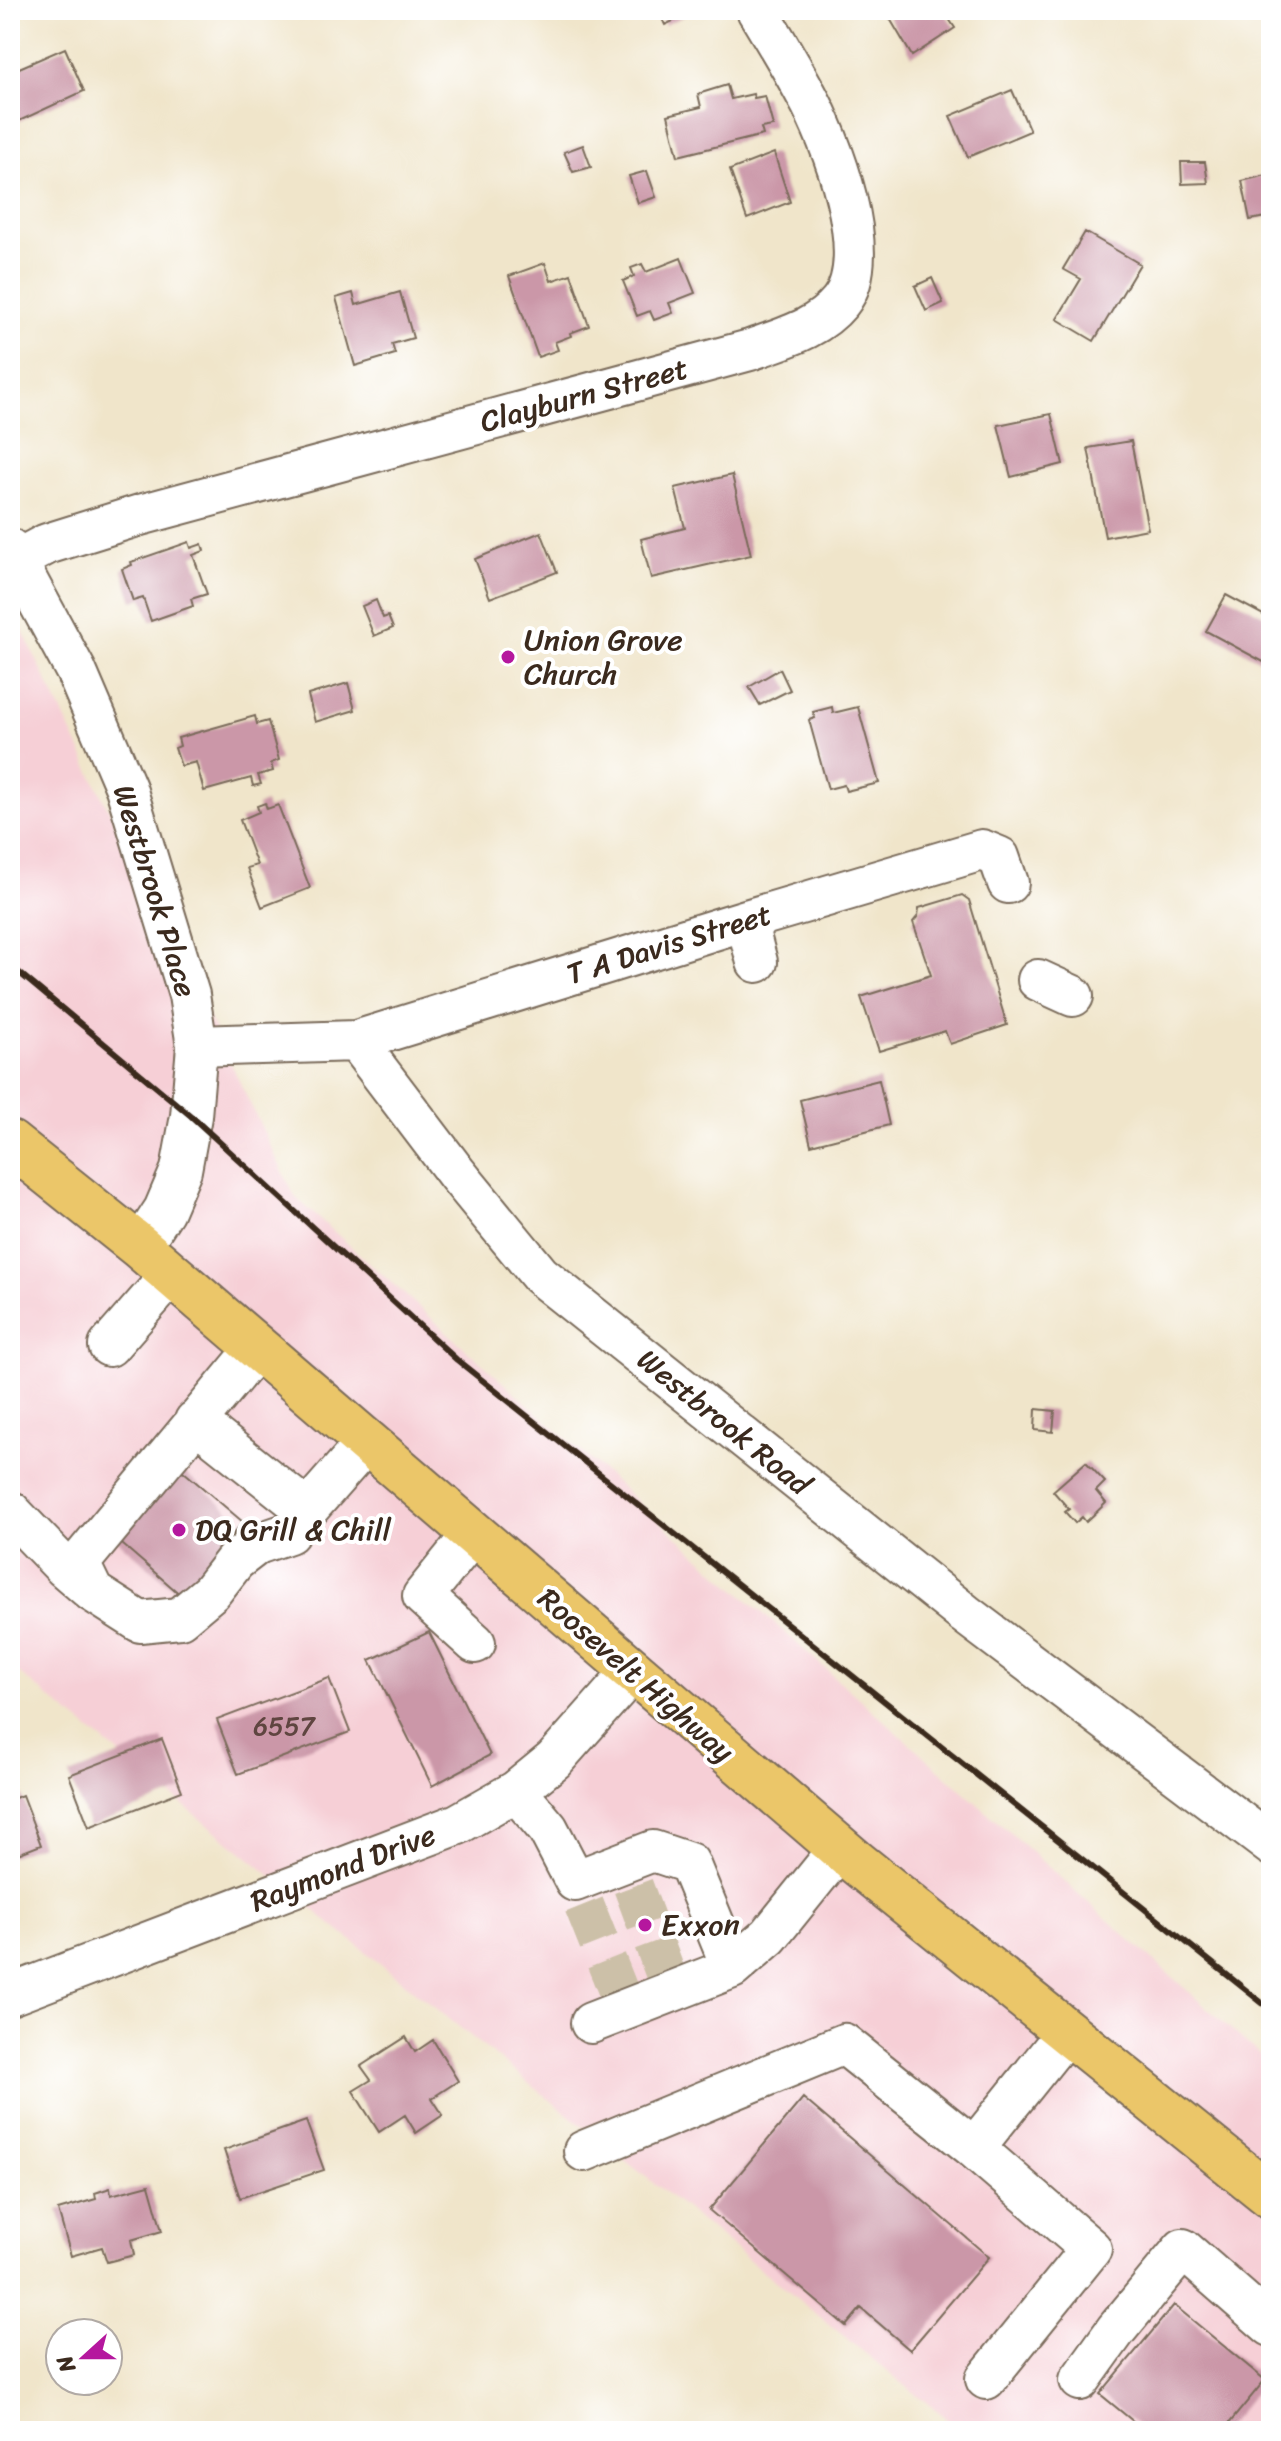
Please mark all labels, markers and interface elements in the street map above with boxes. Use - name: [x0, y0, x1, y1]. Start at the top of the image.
- street label: Clayburn Street: [474, 341, 694, 449]
- place label: Union Grove Church: [524, 613, 683, 701]
- marker: Union Grove Church: [499, 648, 517, 666]
- street label: Westbrook Place: [97, 778, 213, 1004]
- street label: T A Davis Street: [560, 887, 778, 1001]
- street label: Westbrook Road: [625, 1334, 825, 1511]
- place label: DQ Grill & Chill: [195, 1503, 391, 1557]
- marker: DQ Grill & Chill: [170, 1521, 188, 1539]
- street label: Roosevelt Highway: [525, 1573, 747, 1777]
- house number: 6557: [253, 1703, 317, 1749]
- street label: Raymond Drive: [242, 1808, 444, 1928]
- place label: Exxon: [661, 1898, 740, 1952]
- marker: Exxon: [636, 1916, 654, 1934]
- north arrow: [44, 2317, 124, 2397]
- text: N: [45, 2349, 87, 2379]

